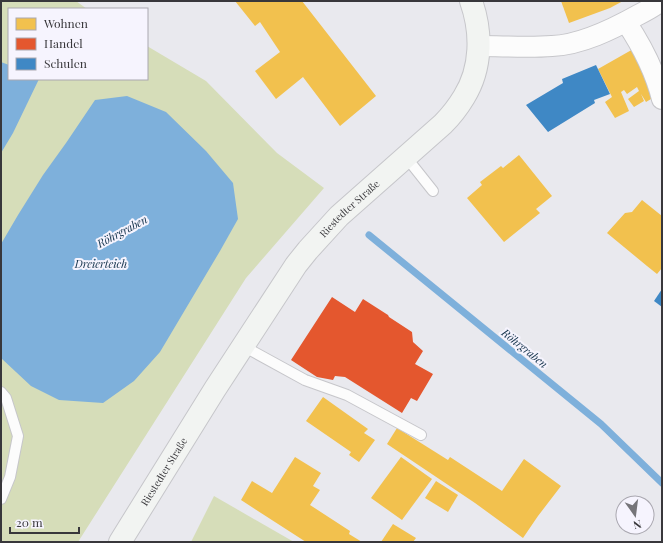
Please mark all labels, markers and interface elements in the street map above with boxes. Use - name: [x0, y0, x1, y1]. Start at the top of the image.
- legend: [8, 8, 148, 80]
- text: Wohnen: [43, 15, 88, 31]
- text: Handel: [44, 35, 83, 51]
- text: Schulen: [44, 55, 87, 71]
- street label: Riestedter Straße: [316, 177, 382, 240]
- water label: Röhrgraben: [93, 211, 150, 251]
- water label: Dreierteich: [74, 256, 127, 271]
- water label: Röhrgraben: [498, 324, 551, 371]
- street label: Riestedter Straße: [137, 435, 190, 508]
- north arrow: [615, 495, 655, 535]
- scale bar: [10, 509, 79, 535]
- text: 20 m: [16, 514, 43, 530]
- text: N: [632, 517, 643, 533]

